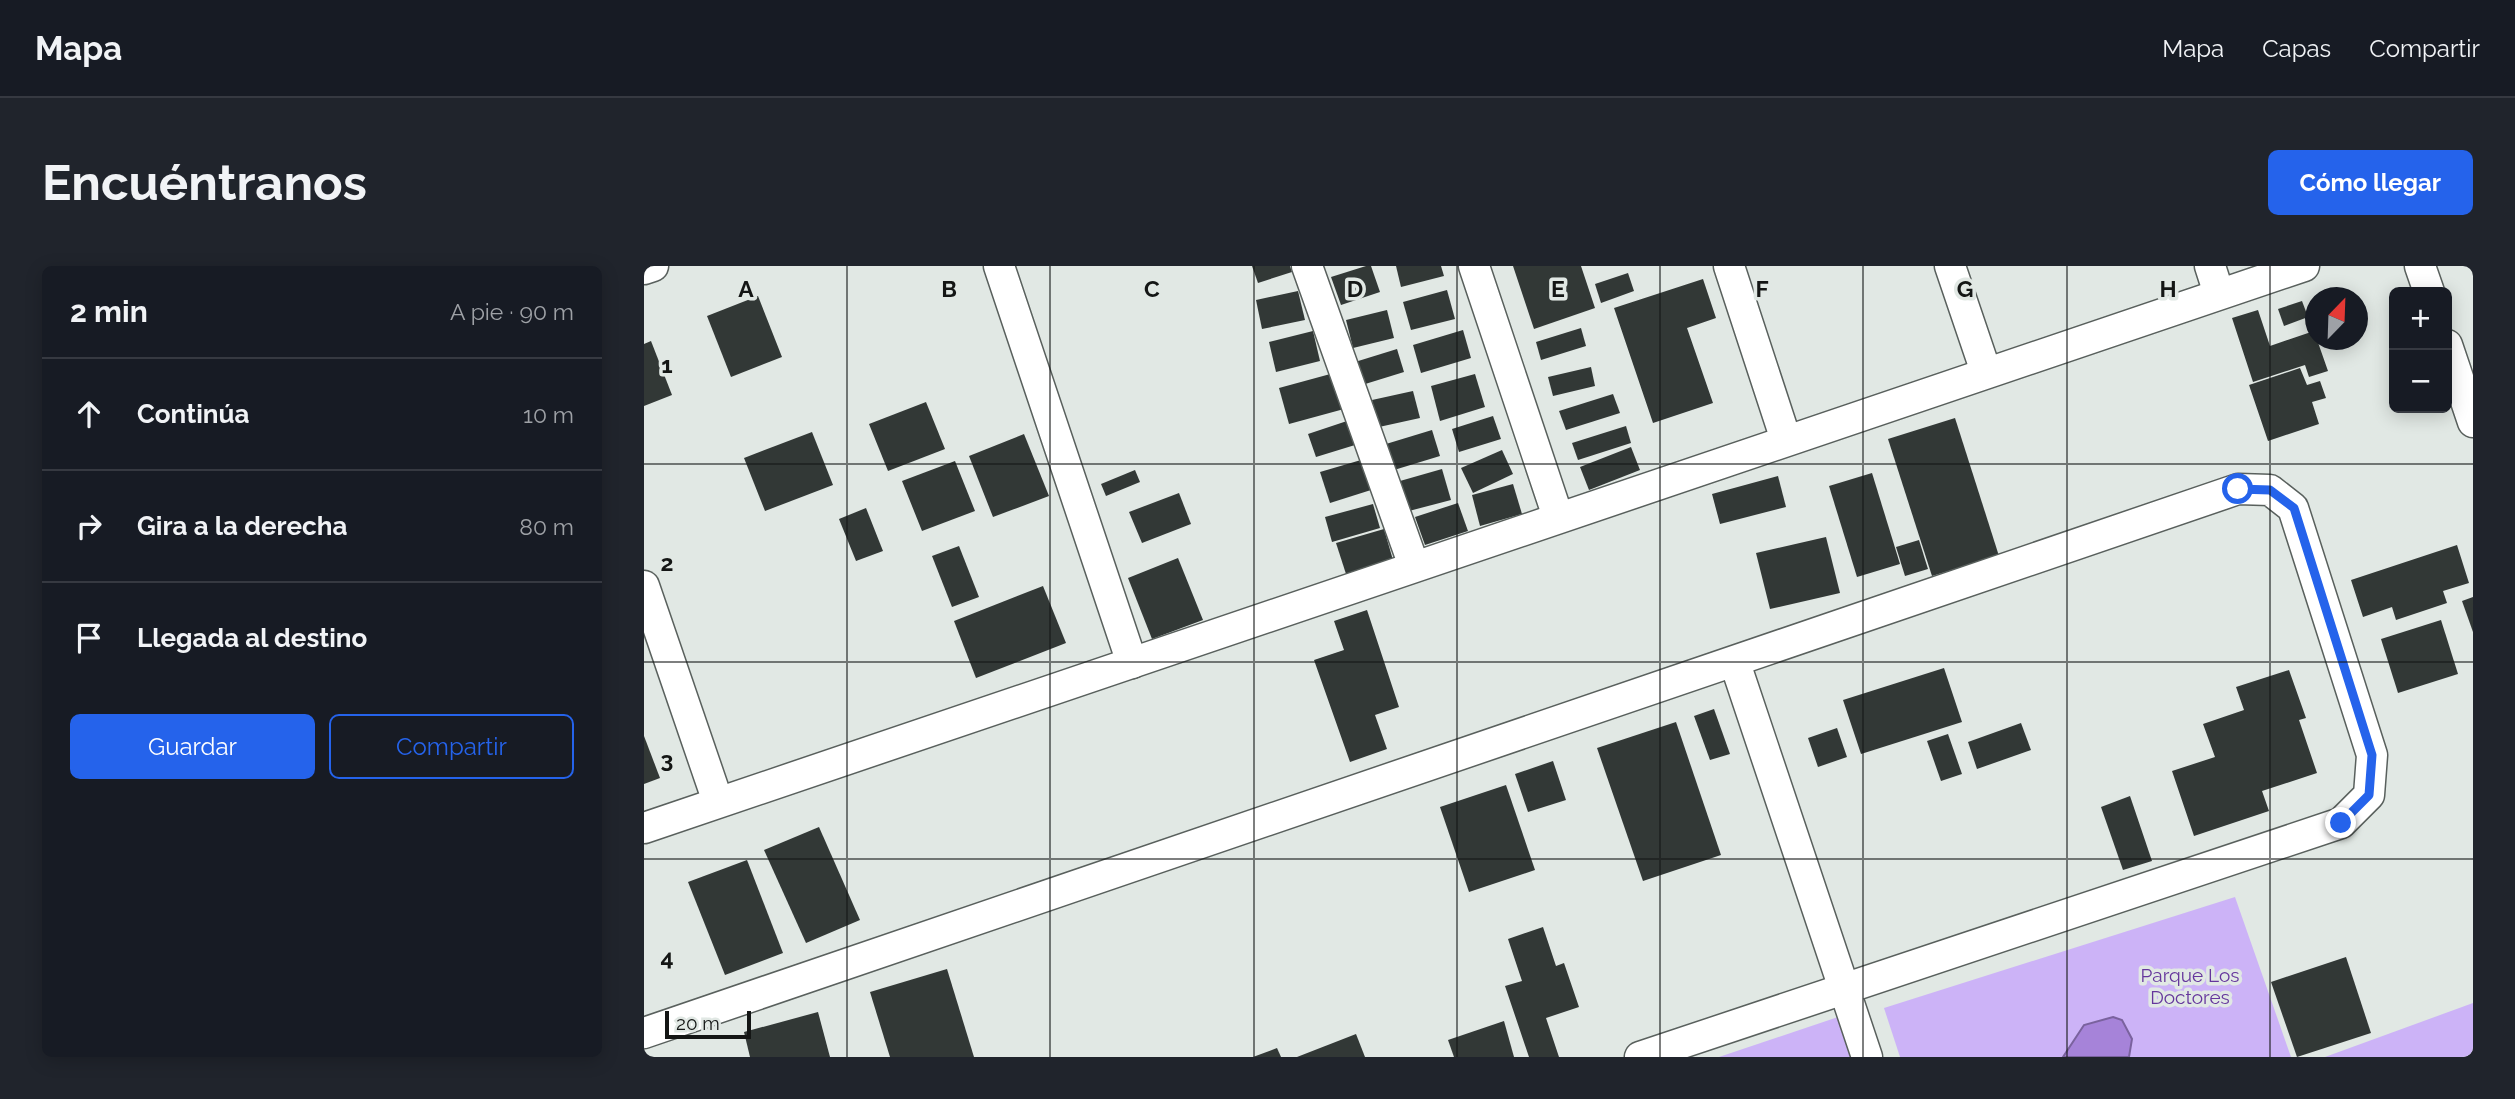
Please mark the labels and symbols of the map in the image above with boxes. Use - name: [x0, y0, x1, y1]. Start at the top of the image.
- text: A: [738, 275, 754, 302]
- text: B: [941, 275, 957, 302]
- text: C: [1144, 275, 1160, 302]
- text: D: [1347, 275, 1363, 302]
- text: E: [1551, 275, 1565, 302]
- text: F: [1755, 275, 1769, 302]
- text: G: [1957, 275, 1973, 302]
- text: H: [2159, 275, 2177, 302]
- north arrow: [2305, 287, 2368, 350]
- text: 1: [661, 351, 673, 378]
- route start: [2222, 473, 2253, 504]
- text: 2: [661, 549, 673, 576]
- text: 3: [661, 746, 673, 773]
- route end: [2325, 807, 2356, 838]
- text: 4: [660, 944, 674, 971]
- park label: Parque Los Doctores: [2141, 964, 2239, 1008]
- scale bar: [665, 1008, 751, 1040]

